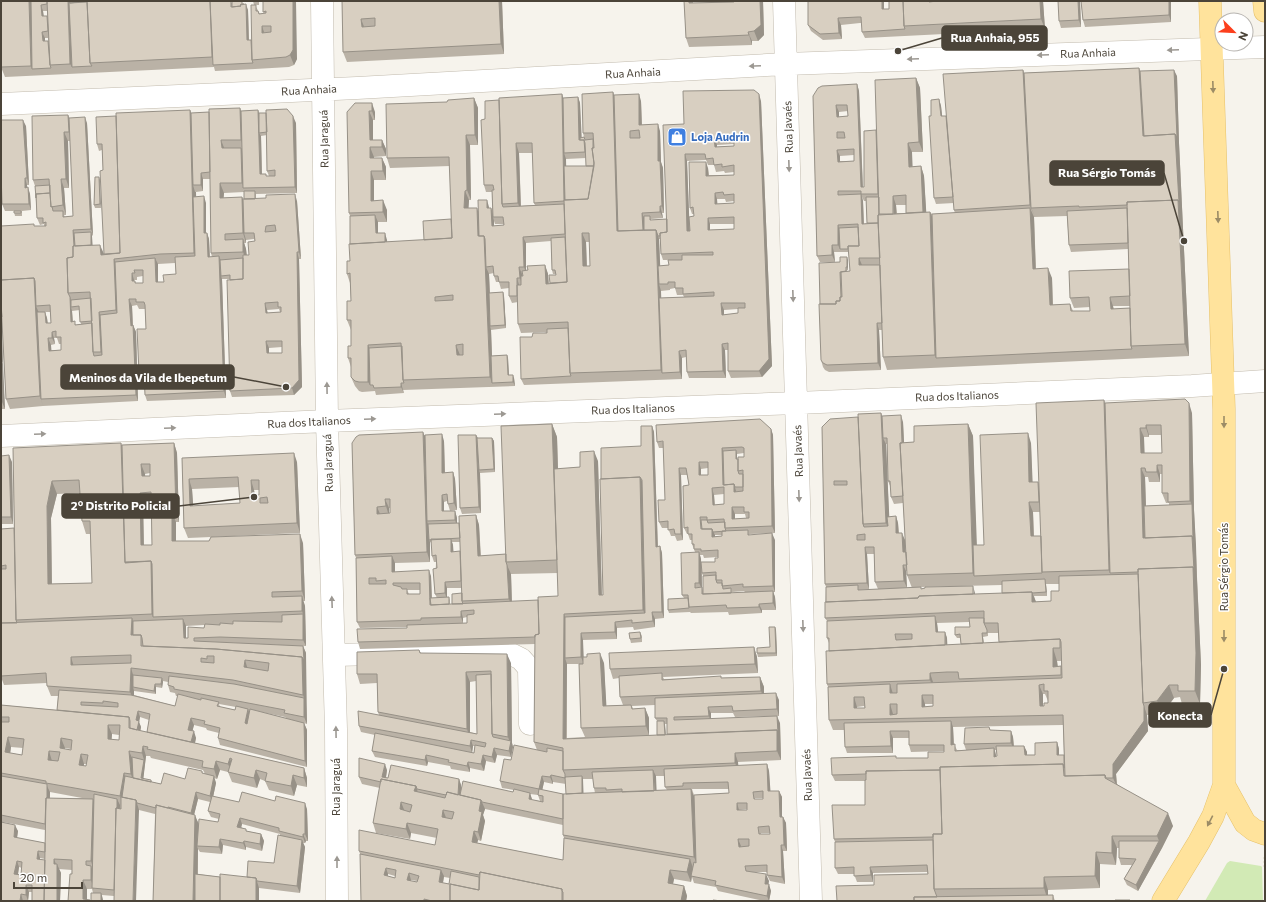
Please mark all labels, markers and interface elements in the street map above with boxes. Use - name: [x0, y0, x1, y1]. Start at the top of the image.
- north arrow: [1214, 12, 1254, 52]
- callout: Rua Anhaia, 955: [942, 26, 1047, 50]
- text: Rua Anhaia, 955: [951, 30, 1039, 44]
- text: N: [1236, 30, 1251, 43]
- street label: Rua Anhaia: [1060, 45, 1116, 60]
- one-way arrow: [1167, 46, 1179, 53]
- one-way arrow: [1037, 51, 1049, 58]
- one-way arrow: [907, 56, 919, 63]
- one-way arrow: [748, 63, 761, 69]
- street label: Rua Anhaia: [605, 65, 661, 80]
- one-way arrow: [1210, 81, 1216, 94]
- street label: Rua Anhaia: [281, 82, 337, 97]
- street label: Rua Javaés: [780, 101, 796, 153]
- street label: Rua Jaraguá: [316, 110, 332, 168]
- shop icon: Loja Audrin: [666, 126, 688, 148]
- place label: Loja Audrin: [691, 130, 749, 143]
- one-way arrow: [786, 160, 792, 173]
- callout: Rua Sérgio Tomás: [1050, 161, 1164, 185]
- text: Rua Sérgio Tomás: [1058, 165, 1156, 179]
- one-way arrow: [1214, 211, 1221, 223]
- one-way arrow: [790, 290, 796, 303]
- callout: Meninos da Vila de Ibepetum: [61, 365, 234, 389]
- text: Meninos da Vila de Ibepetum: [69, 370, 227, 384]
- one-way arrow: [324, 381, 330, 394]
- street label: Rua dos Italianos: [915, 388, 999, 403]
- street label: Rua dos Italianos: [591, 401, 675, 416]
- one-way arrow: [494, 411, 507, 417]
- street label: Rua dos Italianos: [267, 413, 351, 430]
- one-way arrow: [364, 416, 377, 422]
- one-way arrow: [1221, 416, 1227, 429]
- one-way arrow: [164, 425, 177, 431]
- street label: Rua Javaés: [790, 425, 806, 477]
- one-way arrow: [34, 431, 46, 438]
- street label: Rua Jaraguá: [320, 434, 336, 492]
- one-way arrow: [796, 490, 802, 503]
- callout: 2º Distrito Policial: [62, 494, 179, 518]
- text: 2º Distrito Policial: [71, 498, 171, 512]
- street label: Rua Sérgio Tomás: [1217, 523, 1230, 611]
- one-way arrow: [329, 595, 335, 608]
- one-way arrow: [800, 620, 806, 633]
- one-way arrow: [1221, 630, 1227, 643]
- callout: Konecta: [1149, 703, 1211, 727]
- text: Konecta: [1157, 708, 1203, 722]
- one-way arrow: [332, 726, 339, 738]
- street label: Rua Javaés: [799, 749, 815, 801]
- street label: Rua Jaraguá: [329, 758, 343, 816]
- one-way arrow: [1207, 815, 1214, 827]
- one-way arrow: [334, 855, 340, 868]
- scale bar: [14, 864, 82, 890]
- text: 20 m: [20, 870, 47, 884]

